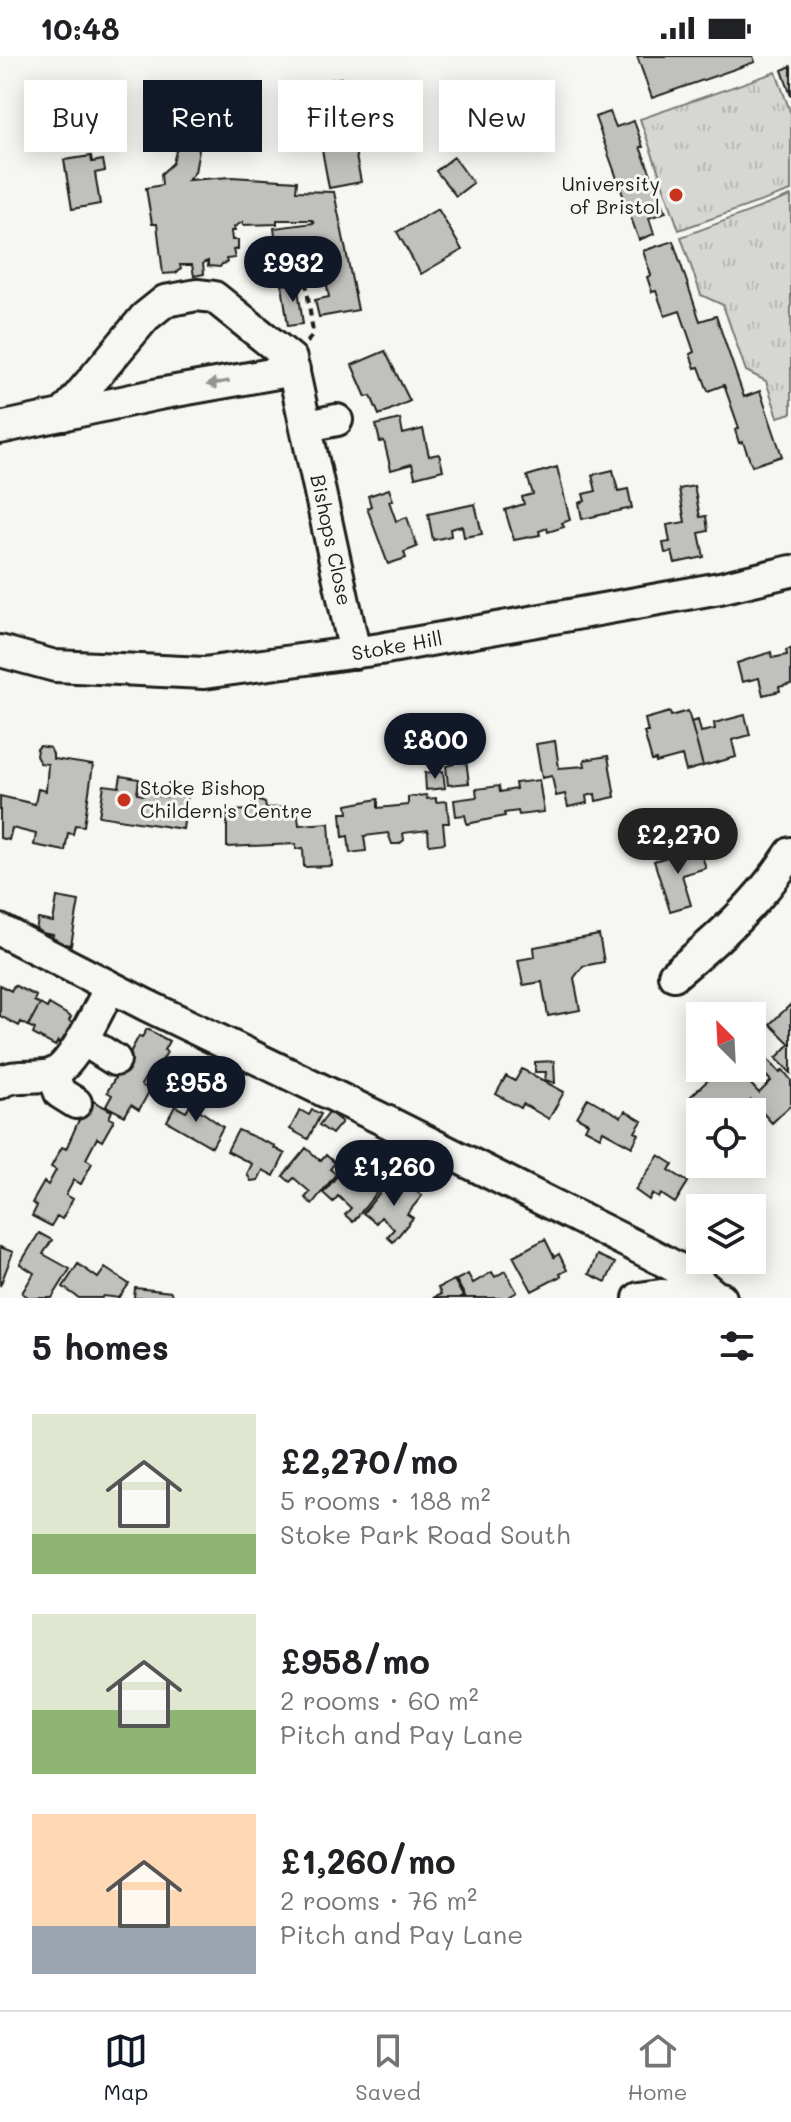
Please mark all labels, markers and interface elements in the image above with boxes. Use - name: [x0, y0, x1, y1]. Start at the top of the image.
- text: 10:48: [40, 8, 120, 48]
- chip: Buy: [24, 80, 127, 152]
- chip: Rent: [143, 80, 262, 152]
- chip: Filters: [278, 80, 423, 152]
- chip: New: [439, 80, 555, 152]
- place label: University of Bristol: [561, 170, 660, 219]
- marker: University of Bristol: [667, 186, 685, 204]
- pin: £932: [246, 236, 340, 304]
- text: £932: [262, 245, 324, 279]
- one-way arrow: [205, 378, 230, 390]
- street label: Bishops Close: [305, 472, 359, 608]
- street label: Stoke Hill: [349, 624, 444, 666]
- pin: £800: [388, 713, 482, 781]
- text: £800: [402, 722, 468, 756]
- place label: Stoke Bishop Childern's Centre: [140, 774, 312, 823]
- marker: Stoke Bishop Childern's Centre: [115, 791, 133, 809]
- pin: £2,270: [613, 808, 743, 876]
- text: £2,270: [636, 817, 720, 851]
- north arrow: [686, 1002, 766, 1082]
- map controls: [686, 1002, 766, 1274]
- pin: £958: [149, 1056, 243, 1124]
- text: £958: [164, 1065, 228, 1099]
- button: locate: [686, 1098, 766, 1178]
- pin: £1,260: [329, 1140, 459, 1208]
- text: £1,260: [353, 1149, 435, 1183]
- button: layers: [686, 1194, 766, 1274]
- text: 5 homes: [32, 1324, 169, 1369]
- icon: filters: [715, 1324, 759, 1368]
- text: £2,270/mo: [280, 1438, 458, 1483]
- icon: home: [96, 1446, 192, 1542]
- text: 5 rooms · 188 m²: [280, 1483, 491, 1517]
- text: Stoke Park Road South: [280, 1517, 570, 1551]
- text: £958/mo: [280, 1638, 430, 1683]
- icon: home: [96, 1646, 192, 1742]
- text: 2 rooms · 60 m²: [280, 1683, 479, 1717]
- text: Pitch and Pay Lane: [280, 1717, 523, 1751]
- text: £1,260/mo: [280, 1838, 456, 1883]
- icon: home: [96, 1846, 192, 1942]
- text: 2 rooms · 76 m²: [280, 1883, 477, 1917]
- text: Pitch and Pay Lane: [280, 1917, 523, 1951]
- tab: Map: [103, 2029, 148, 2106]
- tab: Saved: [355, 2029, 421, 2106]
- tab: Home: [628, 2029, 687, 2106]

